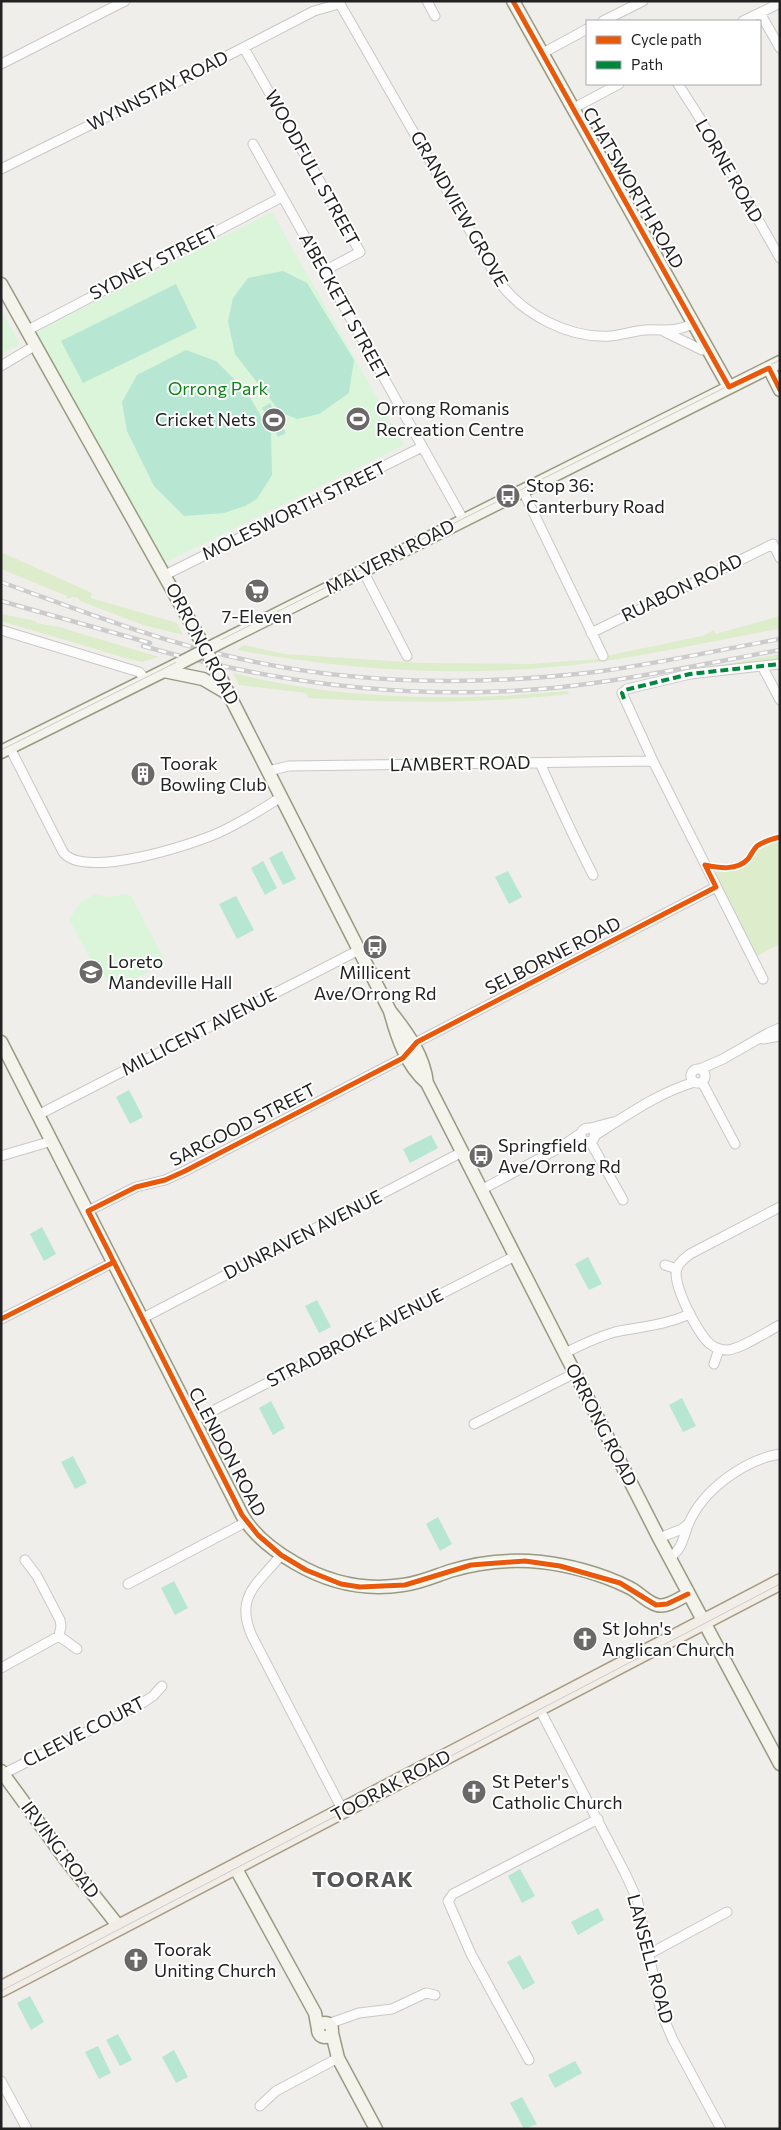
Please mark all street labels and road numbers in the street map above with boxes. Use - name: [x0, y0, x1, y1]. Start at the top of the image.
- street label: WYNNSTAY ROAD: [83, 45, 232, 135]
- street label: WOODFULL STREET: [261, 86, 365, 249]
- street label: CHATSWORTH ROAD: [579, 103, 689, 272]
- street label: LORNE ROAD: [691, 115, 768, 226]
- street label: GRANDVIEW GROVE: [406, 127, 513, 290]
- street label: SYDNEY STREET: [86, 220, 222, 304]
- street label: A'BECKETT STREET: [295, 229, 395, 384]
- street label: MOLESWORTH STREET: [198, 456, 389, 564]
- street label: MALVERN ROAD: [321, 514, 458, 598]
- street label: RUABON ROAD: [618, 548, 746, 626]
- street label: ORRONG ROAD: [161, 579, 244, 708]
- street label: LAMBERT ROAD: [390, 751, 530, 775]
- street label: SELBORNE ROAD: [481, 911, 624, 999]
- street label: MILLICENT AVENUE: [117, 982, 280, 1080]
- street label: SARGOOD STREET: [166, 1078, 319, 1170]
- street label: DUNRAVEN AVENUE: [220, 1185, 385, 1284]
- street label: STRADBROKE AVENUE: [262, 1283, 447, 1391]
- street label: ORRONG ROAD: [561, 1359, 642, 1490]
- street label: CLENDON ROAD: [184, 1383, 271, 1520]
- street label: CLEEVE COURT: [19, 1691, 148, 1771]
- street label: TOORAK ROAD: [327, 1744, 454, 1826]
- street label: IRVING ROAD: [17, 1796, 104, 1902]
- street label: LANSELL ROAD: [623, 1892, 679, 2026]

